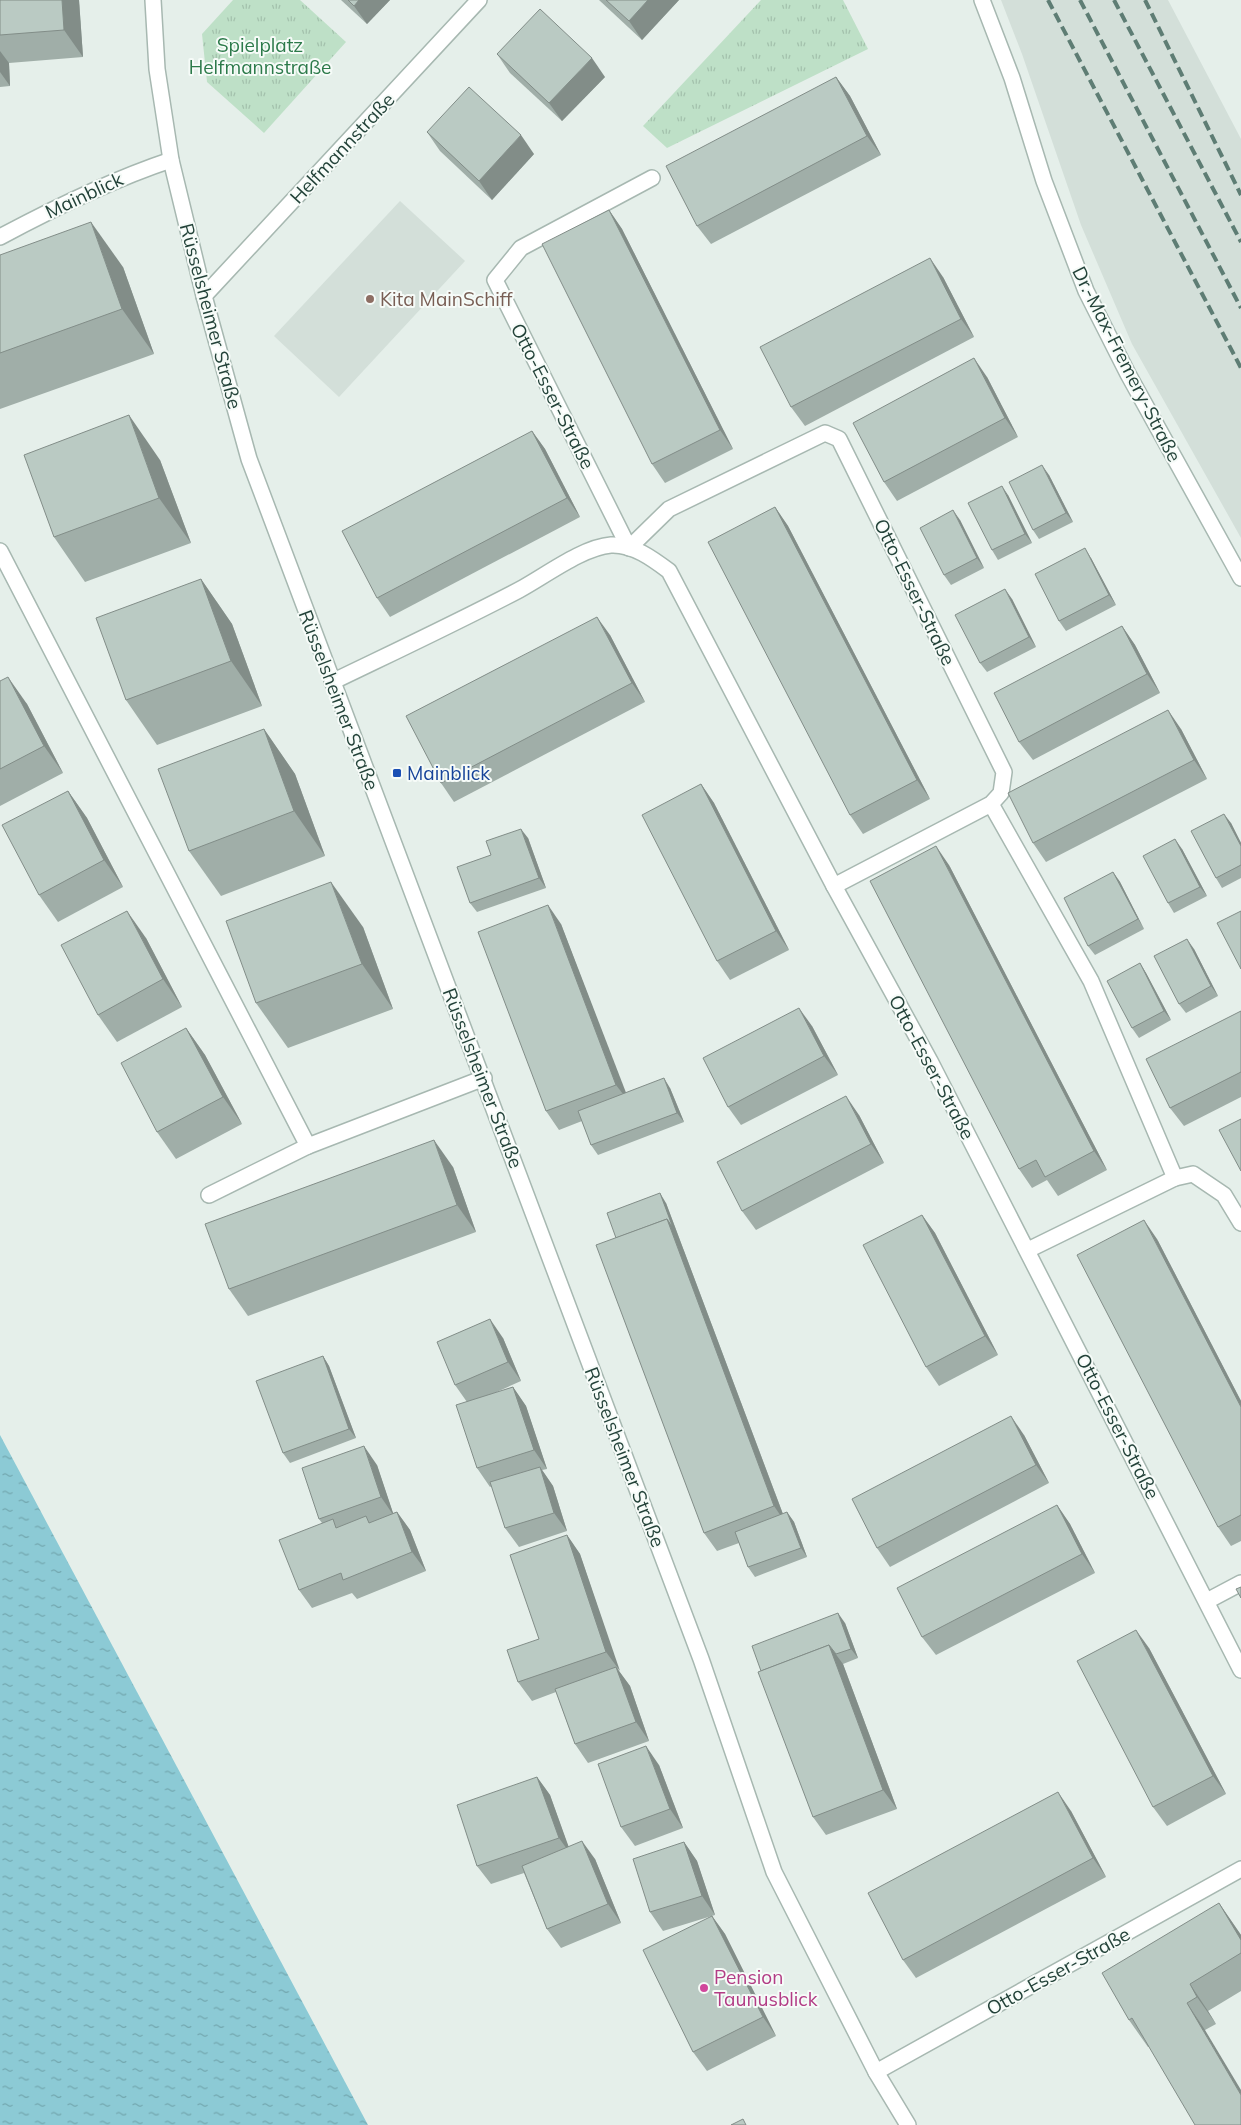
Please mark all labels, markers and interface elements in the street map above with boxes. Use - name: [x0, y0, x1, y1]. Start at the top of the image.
- park label: Spielplatz Helfmannstraße: [189, 33, 331, 79]
- street label: Helfmannstraße: [285, 88, 399, 208]
- street label: Mainblick: [41, 166, 127, 223]
- street label: Rüsselsheimer Straße: [175, 221, 247, 411]
- street label: Dr.-Max-Fremery-Straße: [1067, 262, 1187, 466]
- place label: Kita MainSchiff: [380, 287, 513, 311]
- marker: Kita MainSchiff: [364, 293, 376, 305]
- street label: Otto-Esser-Straße: [506, 319, 600, 473]
- street label: Otto-Esser-Straße: [869, 515, 961, 669]
- street label: Rüsselsheimer Straße: [294, 606, 384, 794]
- place label: Mainblick: [407, 761, 490, 785]
- marker: Mainblick: [391, 767, 403, 779]
- street label: Rüsselsheimer Straße: [438, 984, 528, 1172]
- street label: Otto-Esser-Straße: [884, 991, 980, 1143]
- street label: Otto-Esser-Straße: [1071, 1349, 1165, 1503]
- street label: Rüsselsheimer Straße: [580, 1363, 670, 1551]
- street label: Otto-Esser-Straße: [982, 1922, 1134, 2020]
- place label: Pension Taunusblick: [714, 1965, 818, 2011]
- marker: Pension Taunusblick: [698, 1982, 710, 1994]

